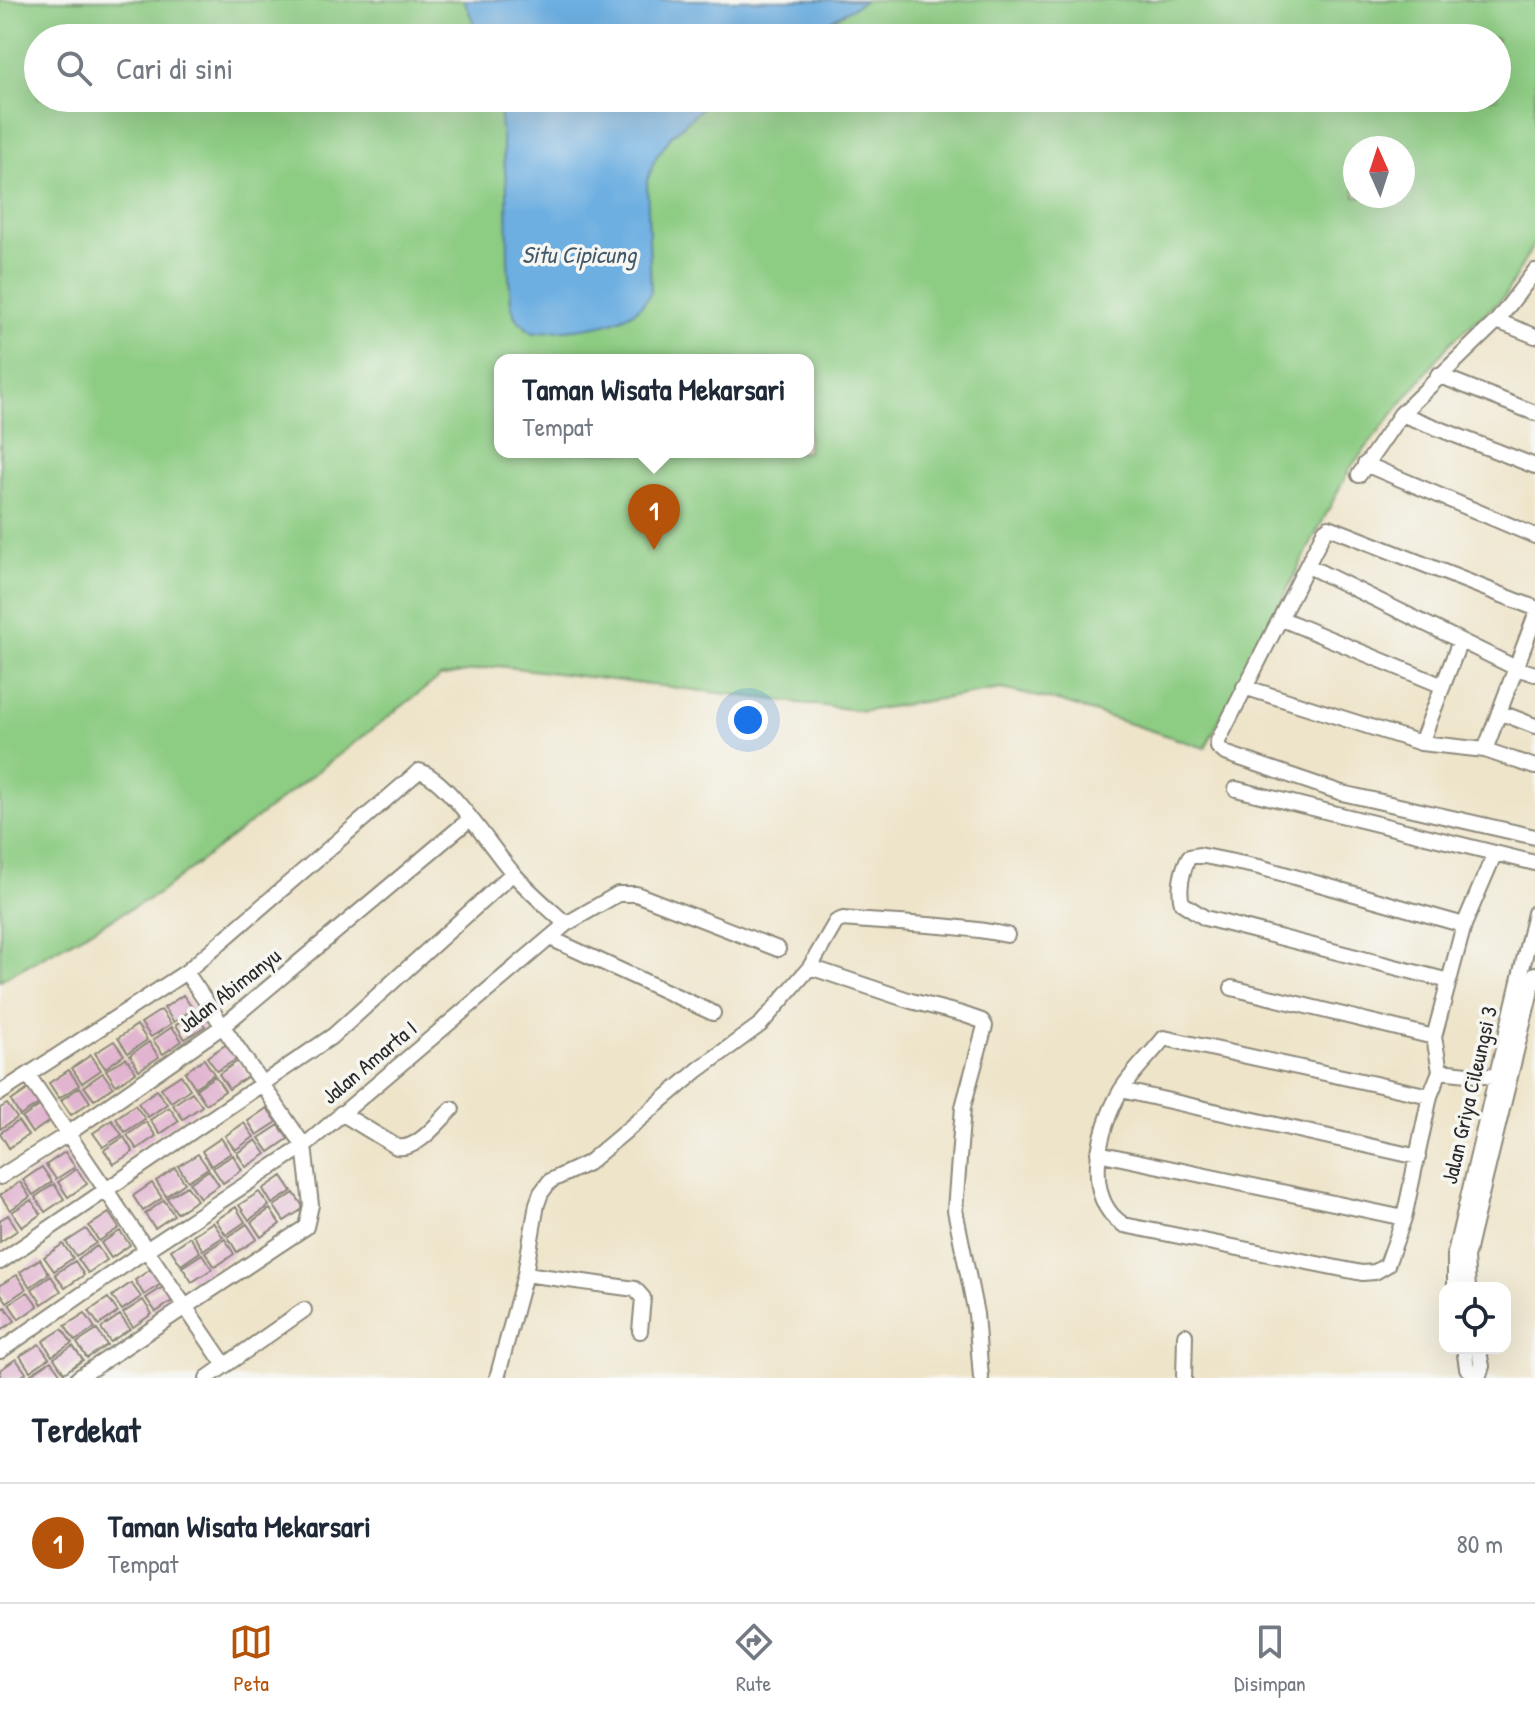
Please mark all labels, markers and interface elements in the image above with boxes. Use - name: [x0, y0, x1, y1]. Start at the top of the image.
- search box: [24, 24, 1511, 112]
- icon: search: [52, 46, 96, 90]
- text: Cari di sini: [116, 48, 233, 88]
- north arrow: [1343, 136, 1415, 208]
- water label: Situ Cipicung: [522, 238, 638, 271]
- popup: [494, 354, 814, 458]
- text: Taman Wisata Mekarsari: [522, 369, 786, 409]
- text: Tempat: [522, 409, 593, 444]
- pin: 1: [628, 484, 680, 550]
- your location: [728, 700, 768, 740]
- street label: Jalan Abimanyu: [171, 940, 287, 1040]
- street label: Jalan Griya Cileungsi 3: [1434, 1003, 1504, 1187]
- street label: Jalan Amarta I: [315, 1013, 423, 1111]
- map controls: [1439, 1282, 1511, 1354]
- button: locate: [1439, 1282, 1511, 1354]
- text: Terdekat: [32, 1407, 140, 1453]
- text: Taman Wisata Mekarsari: [108, 1506, 371, 1546]
- text: 1: [53, 1526, 63, 1561]
- text: 80 m: [1456, 1526, 1503, 1561]
- text: Tempat: [108, 1546, 178, 1581]
- tab: Peta: [229, 1620, 273, 1698]
- tab: Rute: [732, 1620, 776, 1698]
- tab: Disimpan: [1234, 1620, 1306, 1698]

